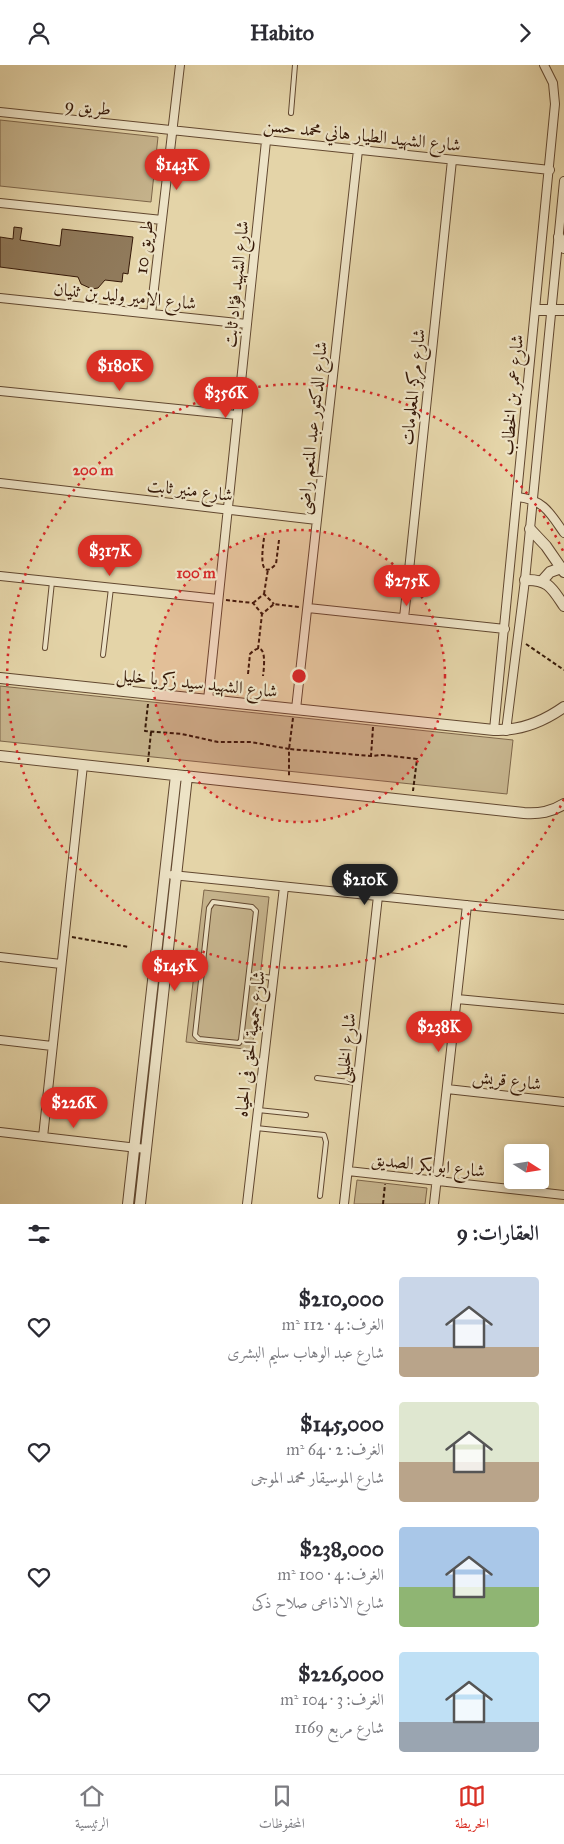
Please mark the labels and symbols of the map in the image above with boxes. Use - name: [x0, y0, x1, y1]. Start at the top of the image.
- street label: طريق 9: [64, 94, 112, 121]
- street label: شارع الشهيد الطيار هاني محمد حسن: [262, 114, 462, 160]
- pin: $143K: [142, 149, 212, 191]
- street label: طريق 10: [130, 219, 159, 275]
- street label: شارع الشهيد فؤاد ثابت: [218, 220, 258, 349]
- street label: شارع الامير وليد بن ثنيان: [52, 278, 197, 318]
- street label: شارع مركز المعلومات: [396, 328, 434, 447]
- street label: شارع عمر بن الخطاب: [496, 334, 532, 457]
- street label: شارع الدكتور عبد المنعم راضى: [292, 340, 338, 516]
- pin: $180K: [85, 349, 155, 392]
- pin: $356K: [191, 377, 261, 419]
- text: 200 m: [73, 461, 114, 479]
- street label: شارع منير ثابت: [145, 474, 234, 510]
- pin: $317K: [75, 535, 145, 577]
- text: 100 m: [176, 564, 216, 582]
- pin: $275K: [372, 565, 442, 607]
- street label: شارع الشهيد سيد زكريا خليل: [115, 664, 279, 706]
- centre of rings: [290, 667, 308, 685]
- pin: $210K: [330, 863, 400, 906]
- pin: $145K: [140, 949, 210, 992]
- street label: شارع جمعية الحق فى الحياه: [230, 970, 274, 1119]
- pin: $238K: [404, 1011, 474, 1053]
- street label: شارع الخليلى: [331, 1012, 365, 1085]
- street label: شارع قريش: [471, 1065, 543, 1099]
- pin: $226K: [39, 1087, 109, 1129]
- north arrow: [504, 1144, 549, 1189]
- street label: شارع ابو بكر الصديق: [369, 1148, 486, 1186]

